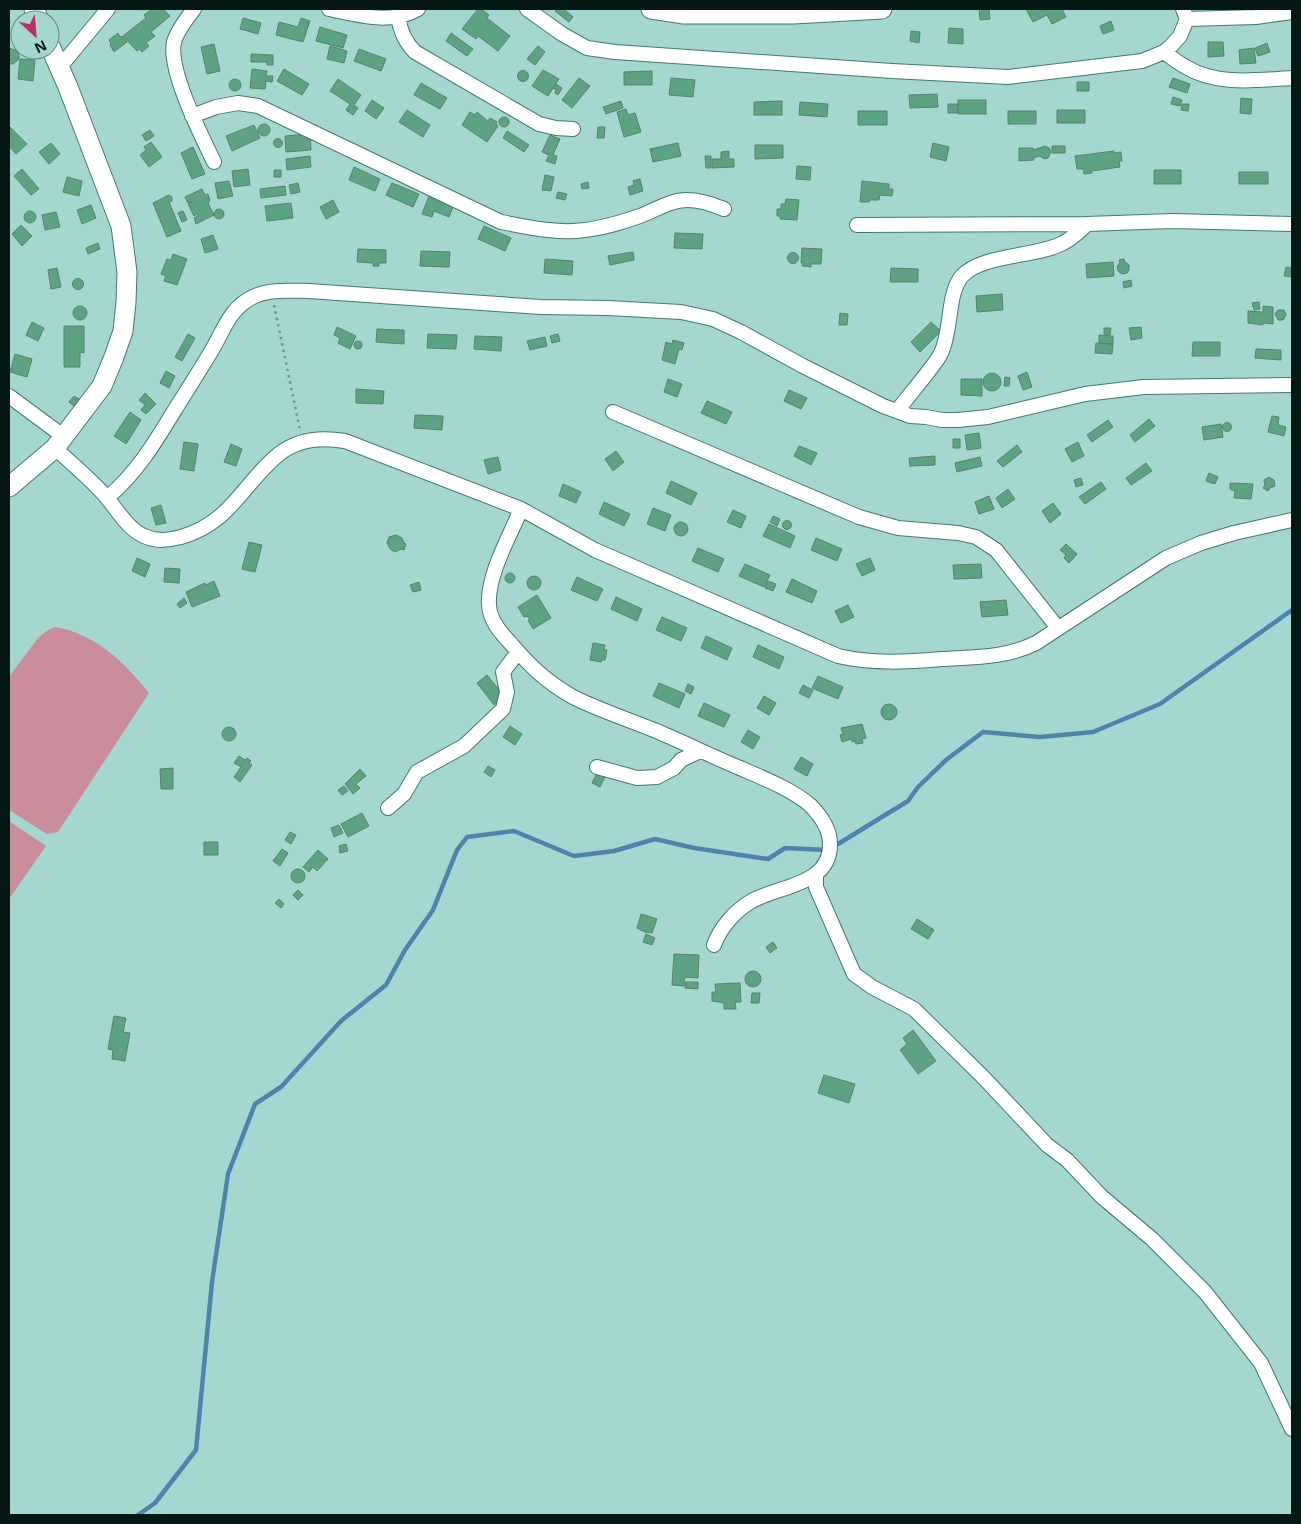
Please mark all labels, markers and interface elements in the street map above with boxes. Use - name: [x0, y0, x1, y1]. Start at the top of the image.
- north arrow: [10, 10, 60, 60]
- text: N: [32, 36, 50, 58]

